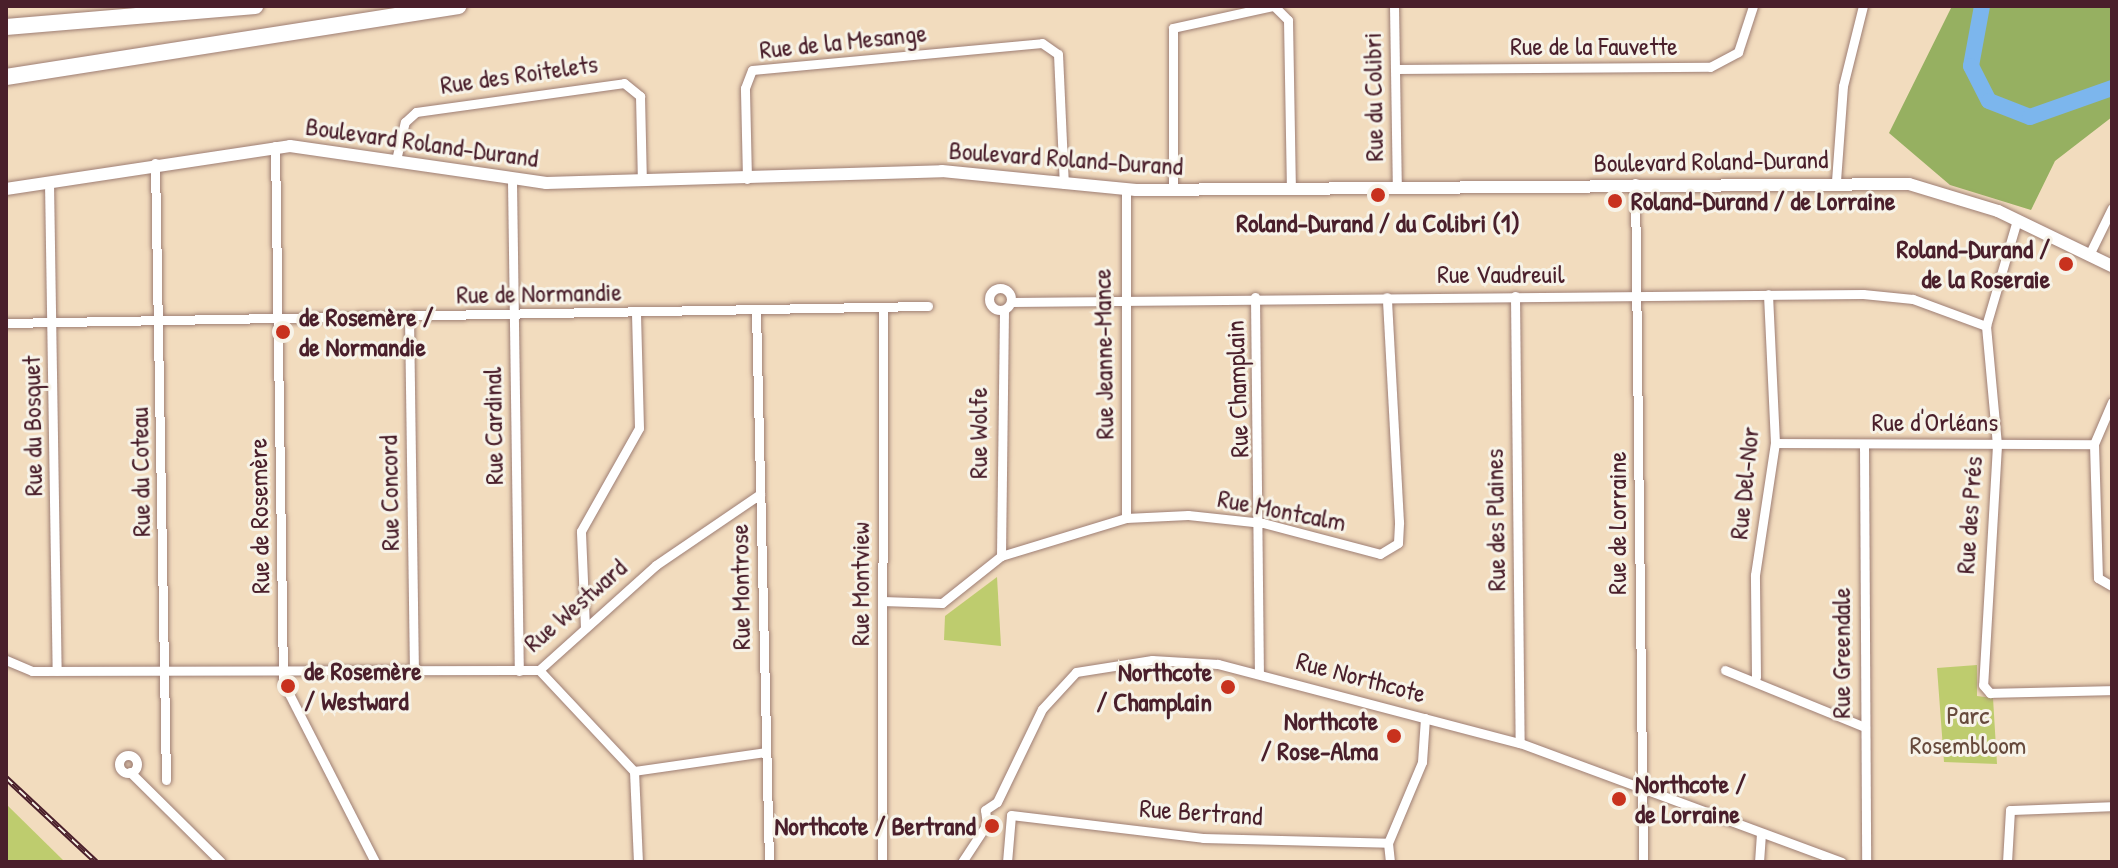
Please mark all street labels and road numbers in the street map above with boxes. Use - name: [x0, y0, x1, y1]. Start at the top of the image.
- street label: Rue de la Mesange: [758, 17, 928, 65]
- street label: Rue de la Fauvette: [1510, 30, 1678, 62]
- street label: Rue du Colibri: [1356, 32, 1390, 162]
- street label: Rue des Roitelets: [438, 48, 600, 100]
- street label: Boulevard Roland-Durand: [304, 110, 540, 174]
- street label: Boulevard Roland-Durand: [948, 134, 1184, 182]
- street label: Boulevard Roland-Durand: [1593, 143, 1829, 179]
- street label: Rue Vaudreuil: [1437, 258, 1565, 290]
- street label: Rue Jeanne-Mance: [1086, 268, 1120, 440]
- street label: Rue de Normandie: [456, 276, 622, 310]
- street label: Rue Champlain: [1219, 320, 1255, 458]
- street label: Rue du Bosquet: [15, 356, 49, 496]
- street label: Rue Cardinal: [476, 367, 510, 485]
- street label: Rue Wolfe: [962, 387, 994, 479]
- street label: Rue d'Orléans: [1872, 406, 1998, 438]
- street label: Rue du Coteau: [123, 407, 157, 537]
- street label: Rue Del-Nor: [1723, 425, 1765, 541]
- street label: Rue Concord: [372, 435, 406, 551]
- street label: Rue de Rosemère: [242, 438, 276, 594]
- street label: Rue des Plaines: [1478, 448, 1512, 592]
- street label: Rue de Lorraine: [1601, 451, 1633, 595]
- street label: Rue des Prés: [1949, 455, 1989, 575]
- street label: Rue Montcalm: [1215, 482, 1349, 538]
- street label: Rue Montview: [844, 522, 876, 646]
- street label: Rue Montrose: [723, 524, 757, 650]
- street label: Rue Westward: [517, 552, 633, 658]
- street label: Rue Greendale: [1825, 587, 1857, 719]
- street label: Rue Northcote: [1293, 645, 1429, 709]
- street label: Rue Bertrand: [1139, 792, 1263, 832]

